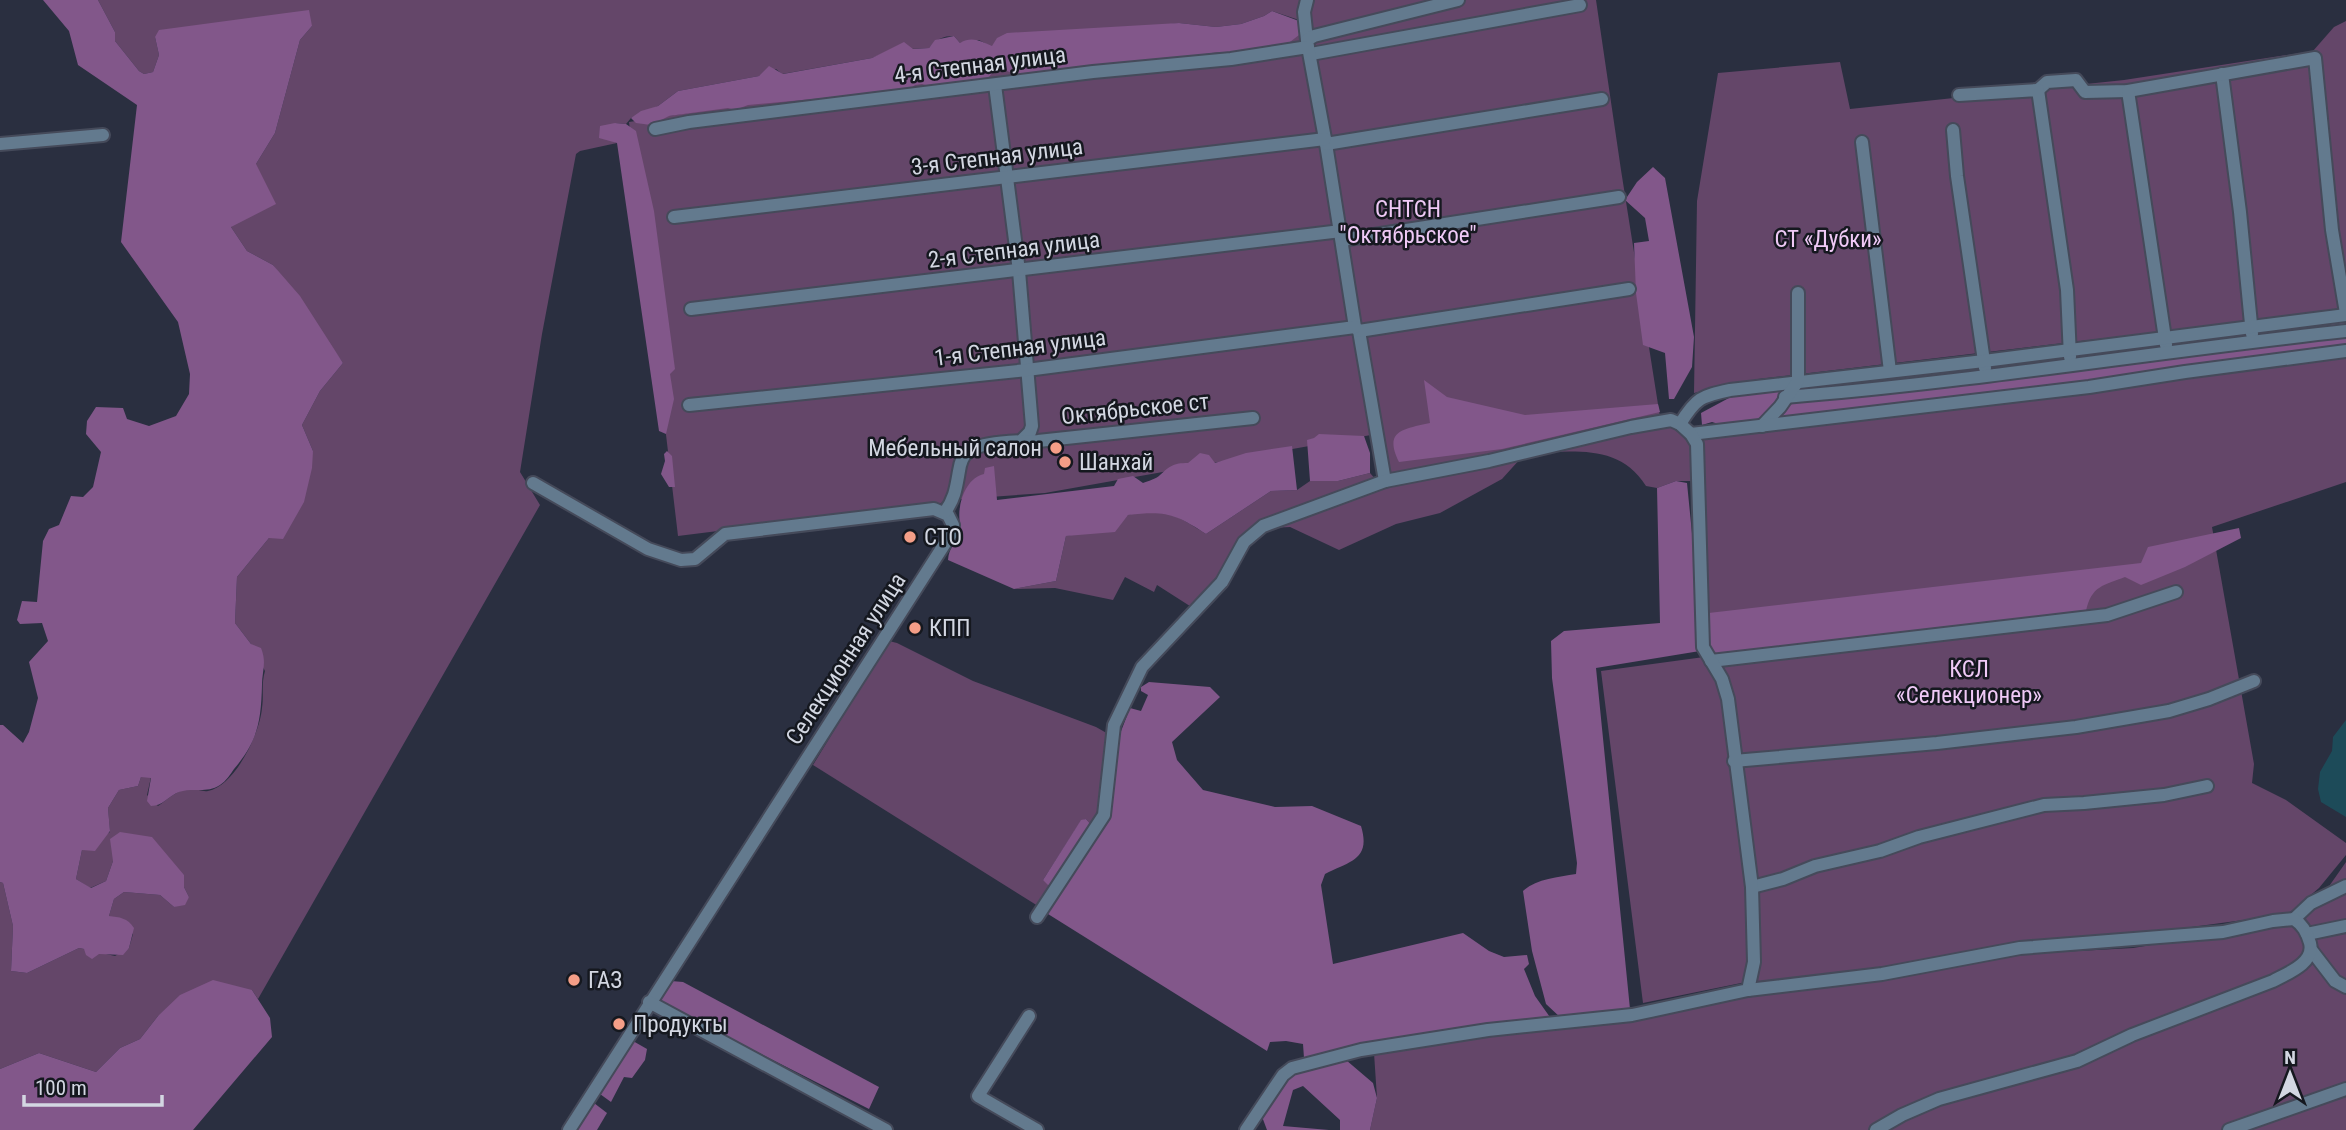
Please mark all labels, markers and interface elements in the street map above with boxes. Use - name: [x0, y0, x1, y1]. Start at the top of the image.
- street label: 4-я Степная улица: [893, 41, 1067, 89]
- street label: 3-я Степная улица: [910, 133, 1084, 181]
- park label: СНТСН "Октябрьское": [1339, 196, 1477, 249]
- street label: 2-я Степная улица: [927, 226, 1101, 274]
- park label: СТ «Дубки»: [1774, 226, 1882, 253]
- street label: 1-я Степная улица: [933, 324, 1107, 372]
- street label: Октябрьское ст: [1060, 388, 1210, 430]
- place label: Мебельный салон: [868, 435, 1042, 462]
- marker: Мебельный салон: [1048, 440, 1064, 456]
- place label: Шанхай: [1079, 449, 1153, 476]
- marker: Шанхай: [1057, 454, 1073, 470]
- place label: СТО: [924, 524, 962, 551]
- marker: СТО: [902, 529, 918, 545]
- street label: Селекционная улица: [780, 568, 912, 750]
- place label: КПП: [929, 615, 970, 642]
- marker: КПП: [907, 620, 923, 636]
- park label: КСЛ «Селекционер»: [1896, 656, 2042, 709]
- place label: ГАЗ: [588, 967, 622, 994]
- marker: ГАЗ: [566, 972, 582, 988]
- place label: Продукты: [633, 1011, 728, 1038]
- marker: Продукты: [611, 1016, 627, 1032]
- north arrow: [2255, 1039, 2325, 1109]
- text: N: [2284, 1046, 2296, 1069]
- scale bar: [24, 1064, 163, 1108]
- text: 100 m: [35, 1076, 87, 1100]

